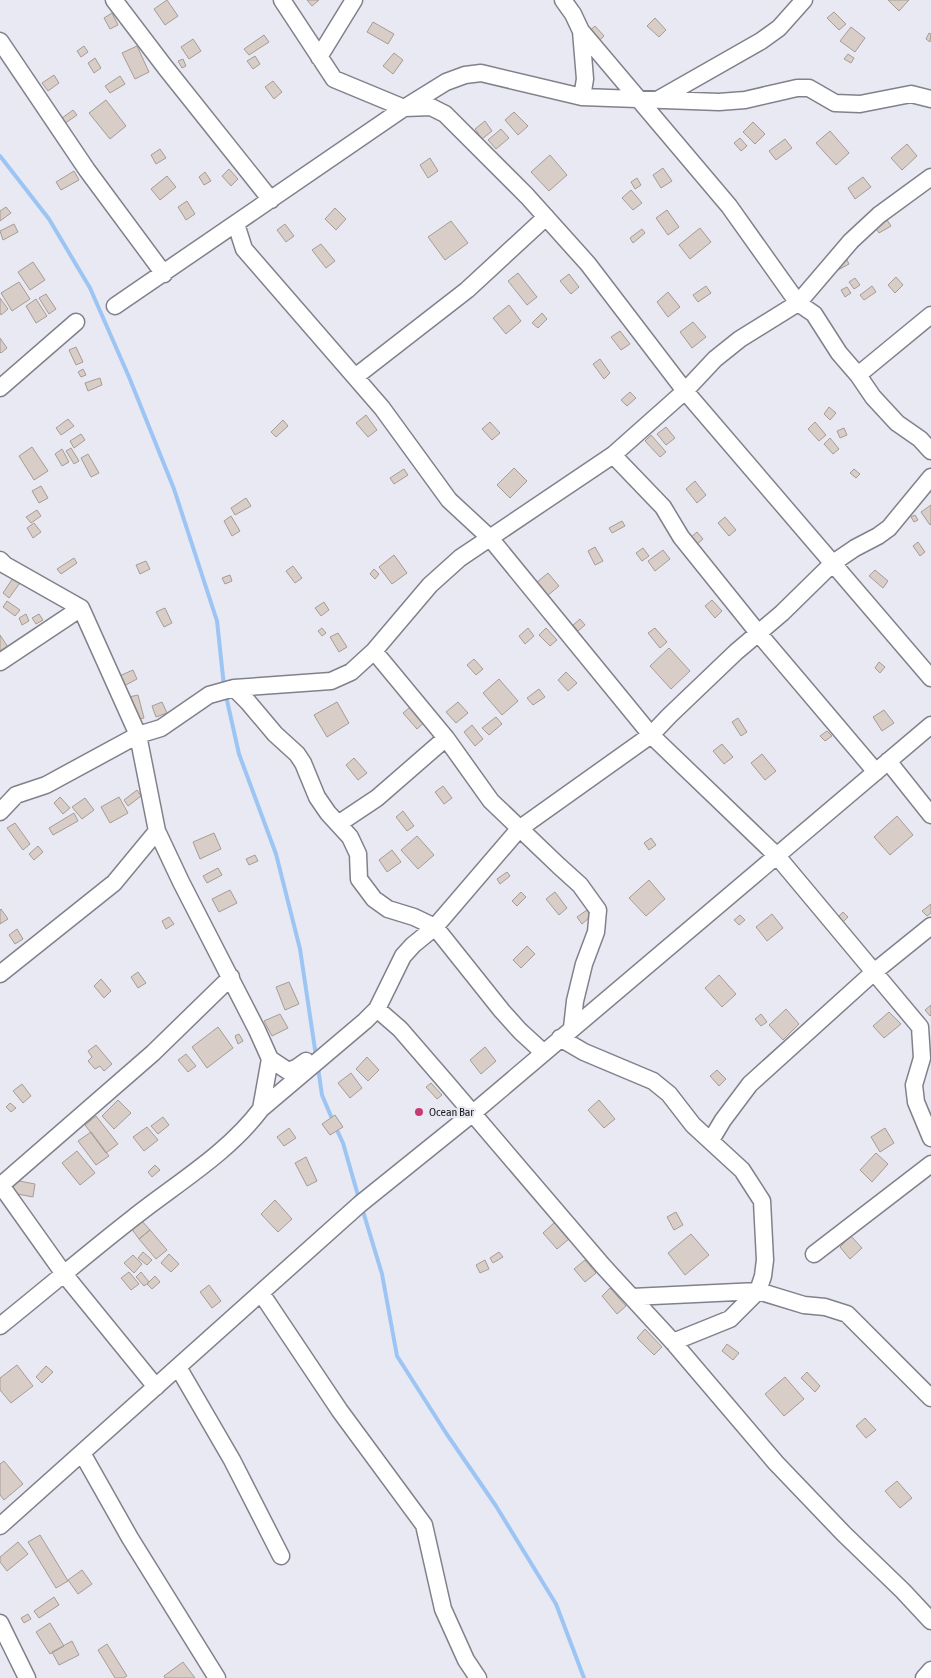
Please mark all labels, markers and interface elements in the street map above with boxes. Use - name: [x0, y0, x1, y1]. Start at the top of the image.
- place label: Ocean Bar: [429, 1105, 474, 1119]
- marker: Ocean Bar: [413, 1106, 425, 1118]

